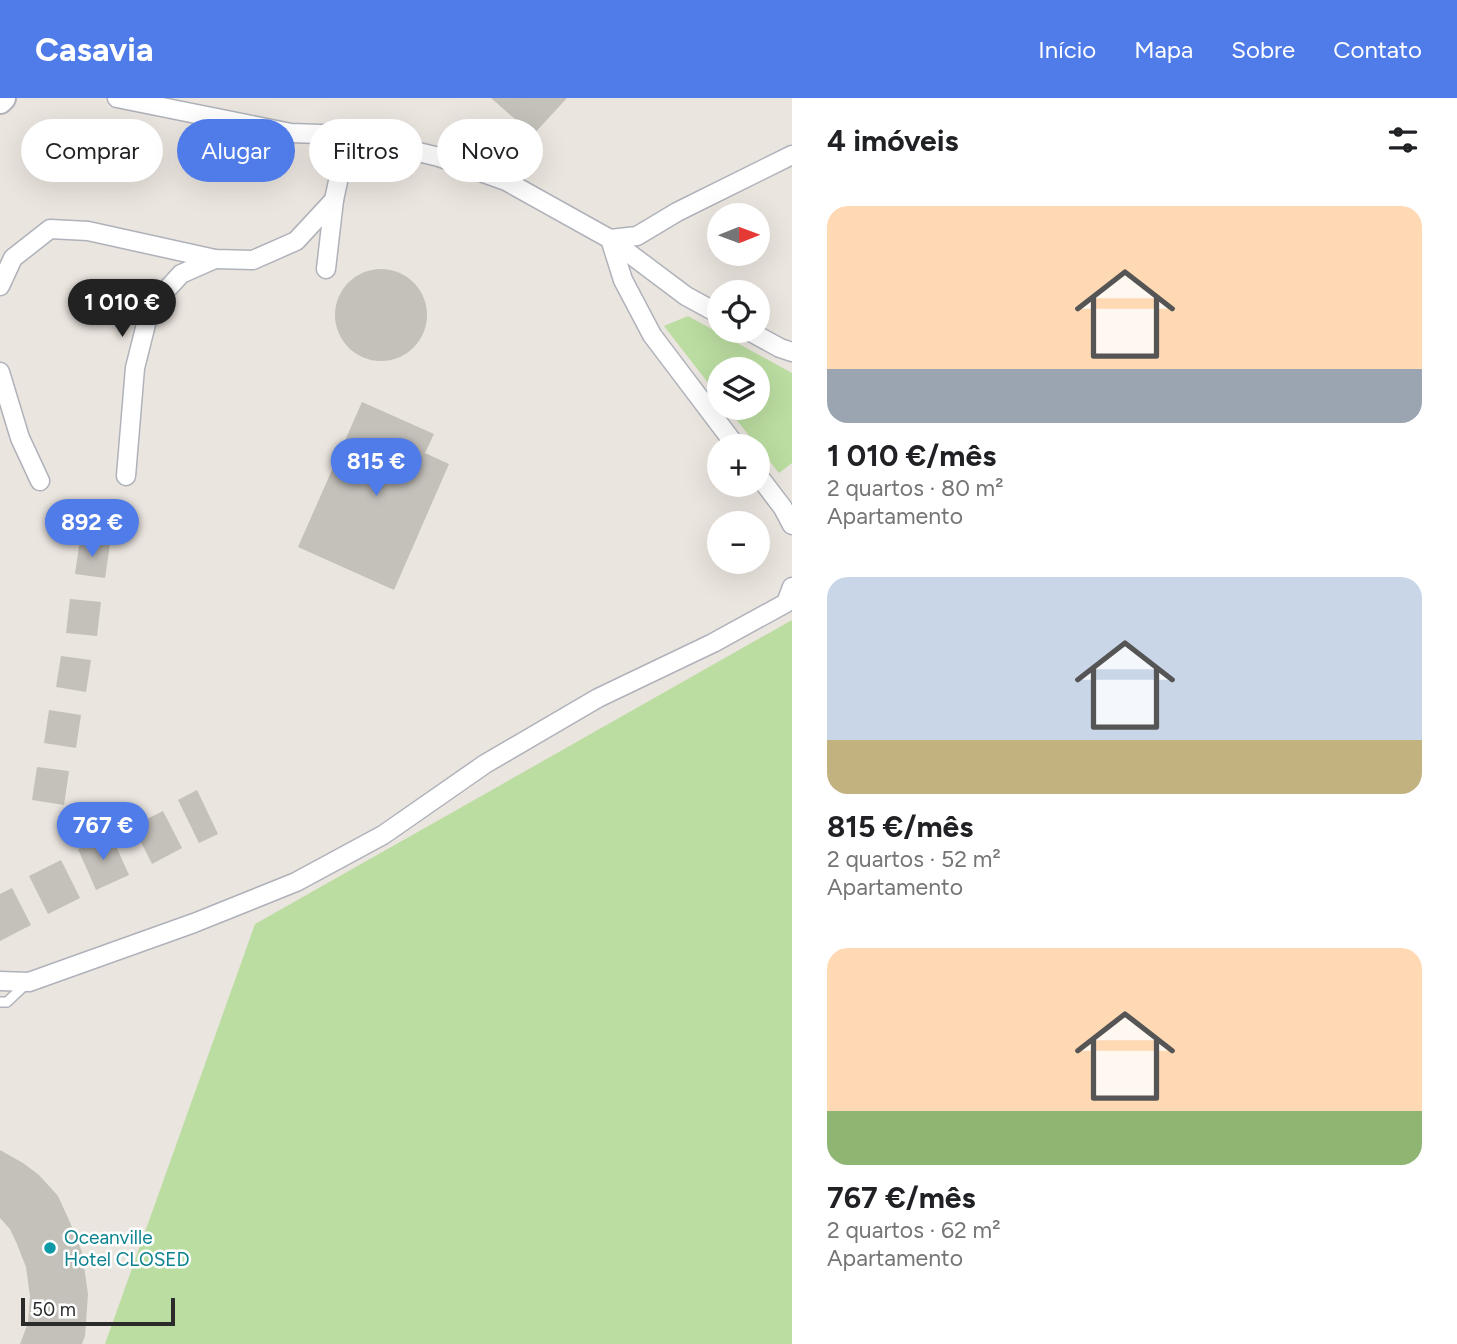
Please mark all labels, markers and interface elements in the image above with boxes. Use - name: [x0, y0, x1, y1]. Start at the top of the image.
- text: Casavia: [35, 30, 154, 69]
- text: Início: [1038, 35, 1096, 64]
- text: Mapa: [1134, 35, 1193, 64]
- text: Sobre: [1231, 35, 1295, 64]
- text: Contato: [1333, 35, 1422, 64]
- chip: Comprar: [21, 119, 163, 182]
- chip: Alugar: [177, 119, 295, 182]
- chip: Filtros: [309, 119, 423, 182]
- chip: Novo: [437, 119, 543, 182]
- icon: filters: [1384, 121, 1422, 159]
- text: 4 imóveis: [827, 122, 959, 159]
- north arrow: [707, 203, 770, 266]
- map controls: [707, 203, 770, 574]
- icon: home: [1062, 251, 1188, 377]
- pin: 1 010 €: [57, 280, 187, 339]
- button: locate: [707, 280, 770, 343]
- text: 1 010 €: [84, 288, 160, 316]
- button: layers: [707, 357, 770, 420]
- button: +: [707, 434, 770, 497]
- text: 1 010 €/mês: [827, 437, 996, 474]
- pin: 815 €: [327, 438, 425, 498]
- text: 815 €: [347, 447, 405, 475]
- text: 2 quartos · 80 m²: [827, 474, 1004, 502]
- pin: 892 €: [43, 500, 141, 559]
- text: Apartamento: [827, 502, 963, 530]
- text: 892 €: [61, 508, 123, 536]
- button: −: [707, 511, 770, 574]
- icon: home: [1062, 622, 1188, 748]
- pin: 767 €: [54, 802, 152, 862]
- text: 815 €/mês: [827, 808, 973, 845]
- text: 767 €: [73, 811, 133, 839]
- text: 2 quartos · 52 m²: [827, 845, 1001, 873]
- text: Apartamento: [827, 873, 963, 901]
- icon: home: [1062, 993, 1188, 1119]
- text: 767 €/mês: [827, 1179, 976, 1216]
- text: 2 quartos · 62 m²: [827, 1216, 1001, 1244]
- place label: Oceanville Hotel CLOSED: [64, 1226, 190, 1271]
- marker: Oceanville Hotel CLOSED: [42, 1240, 58, 1256]
- text: Apartamento: [827, 1244, 963, 1272]
- scale bar: [21, 1295, 175, 1327]
- text: 50 m: [32, 1298, 76, 1321]

